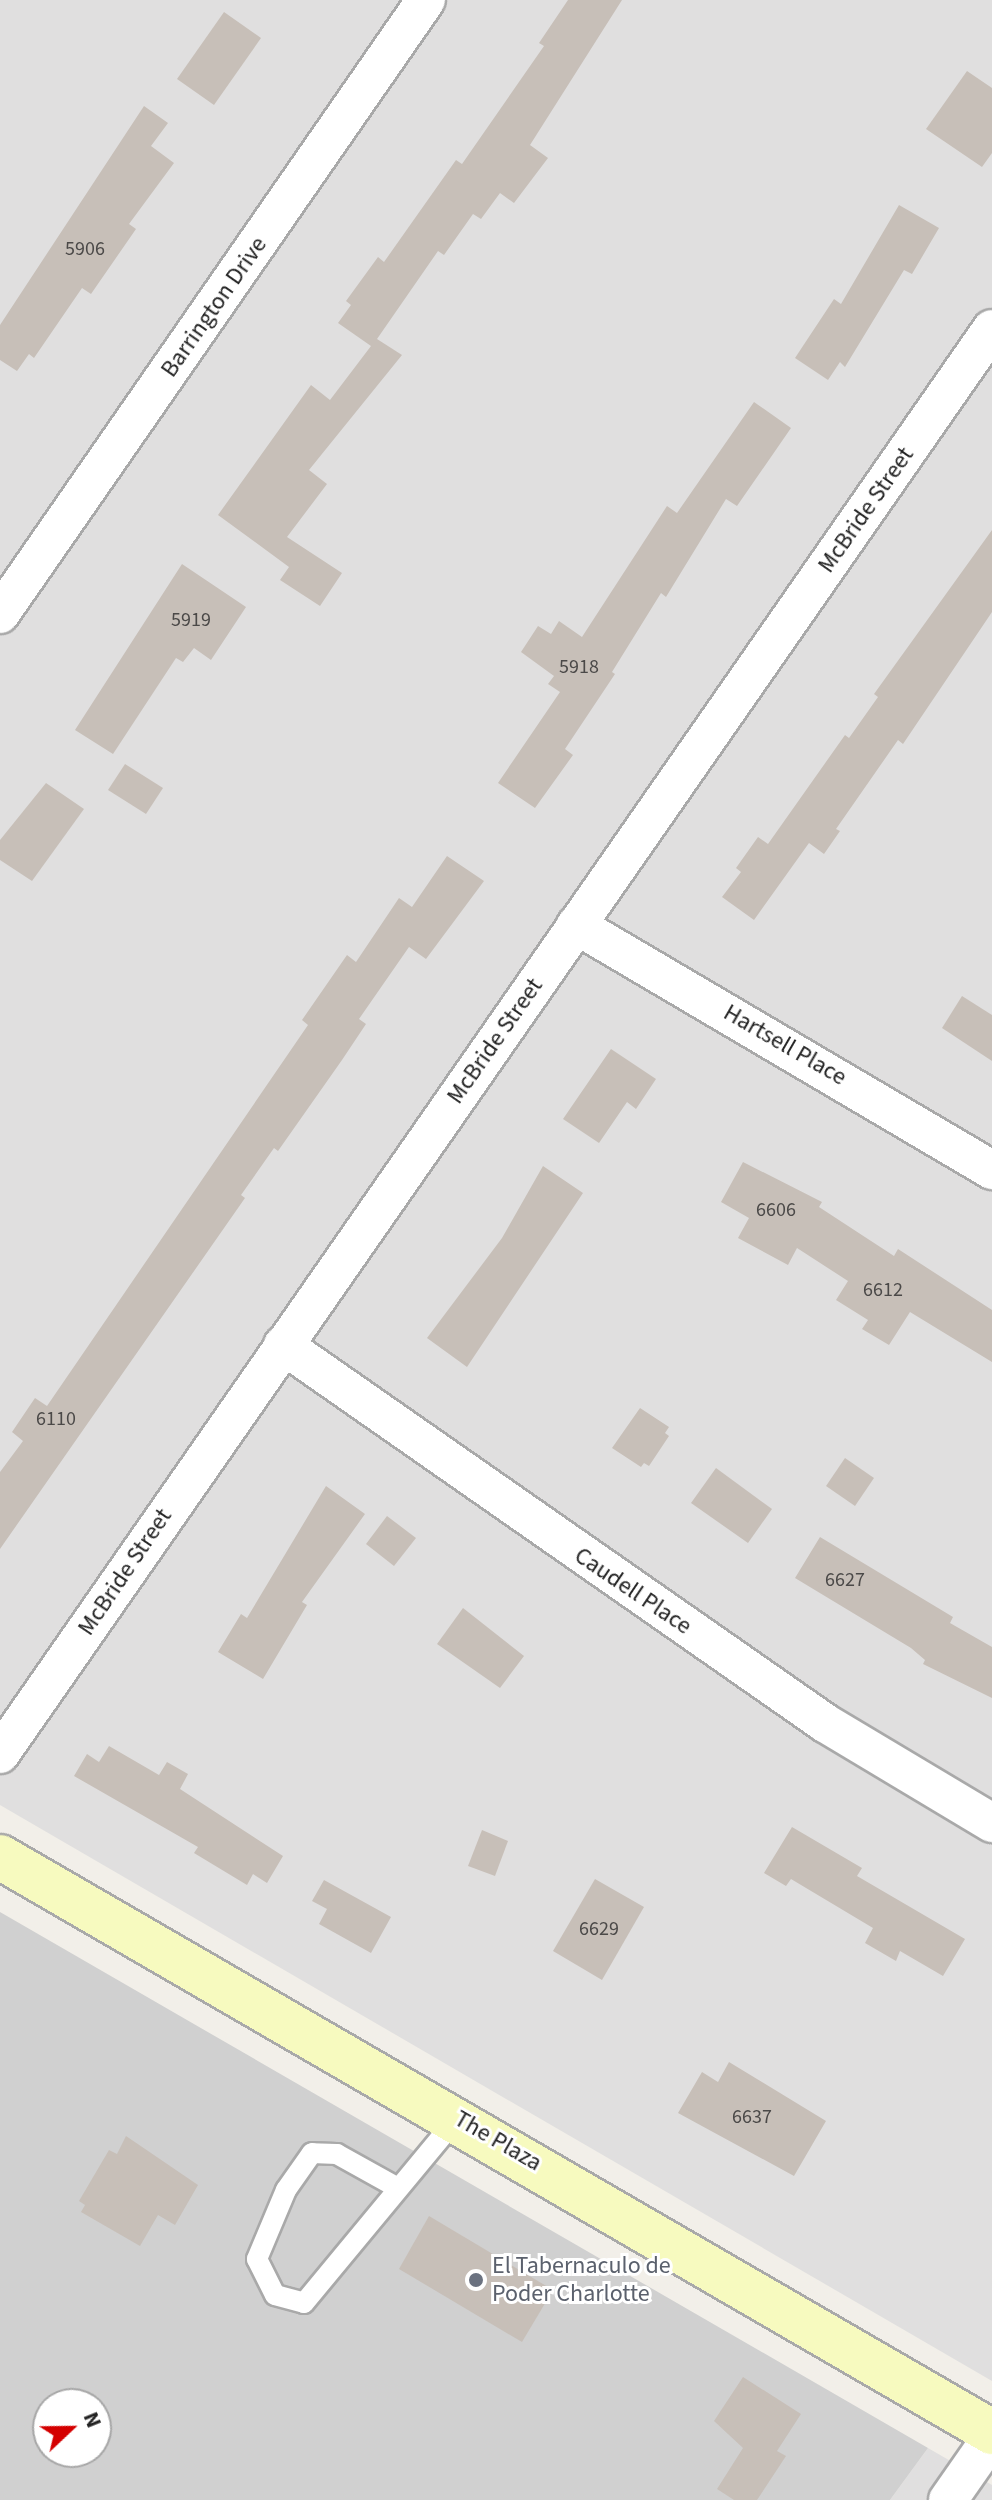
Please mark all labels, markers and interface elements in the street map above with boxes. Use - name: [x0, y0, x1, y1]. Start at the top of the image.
- street label: Barrington Drive: [155, 231, 273, 383]
- house number: 5906: [65, 237, 105, 261]
- street label: McBride Street: [812, 442, 920, 578]
- house number: 5919: [171, 608, 211, 632]
- house number: 5918: [559, 655, 599, 679]
- street label: McBride Street: [441, 973, 549, 1109]
- street label: Hartsell Place: [718, 998, 852, 1092]
- house number: 6606: [756, 1198, 796, 1222]
- house number: 6612: [863, 1278, 903, 1302]
- house number: 6110: [36, 1407, 76, 1431]
- street label: McBride Street: [72, 1503, 178, 1641]
- street label: Caudell Place: [569, 1541, 697, 1641]
- house number: 6627: [825, 1568, 865, 1592]
- house number: 6629: [579, 1917, 619, 1941]
- street label: The Plaza: [449, 2104, 547, 2178]
- house number: 6637: [732, 2105, 772, 2129]
- place label: El Tabernaculo de Poder Charlotte: [492, 2252, 671, 2308]
- marker: El Tabernaculo de Poder Charlotte: [467, 2271, 485, 2289]
- north arrow: [32, 2388, 112, 2468]
- text: N: [75, 2407, 110, 2433]

